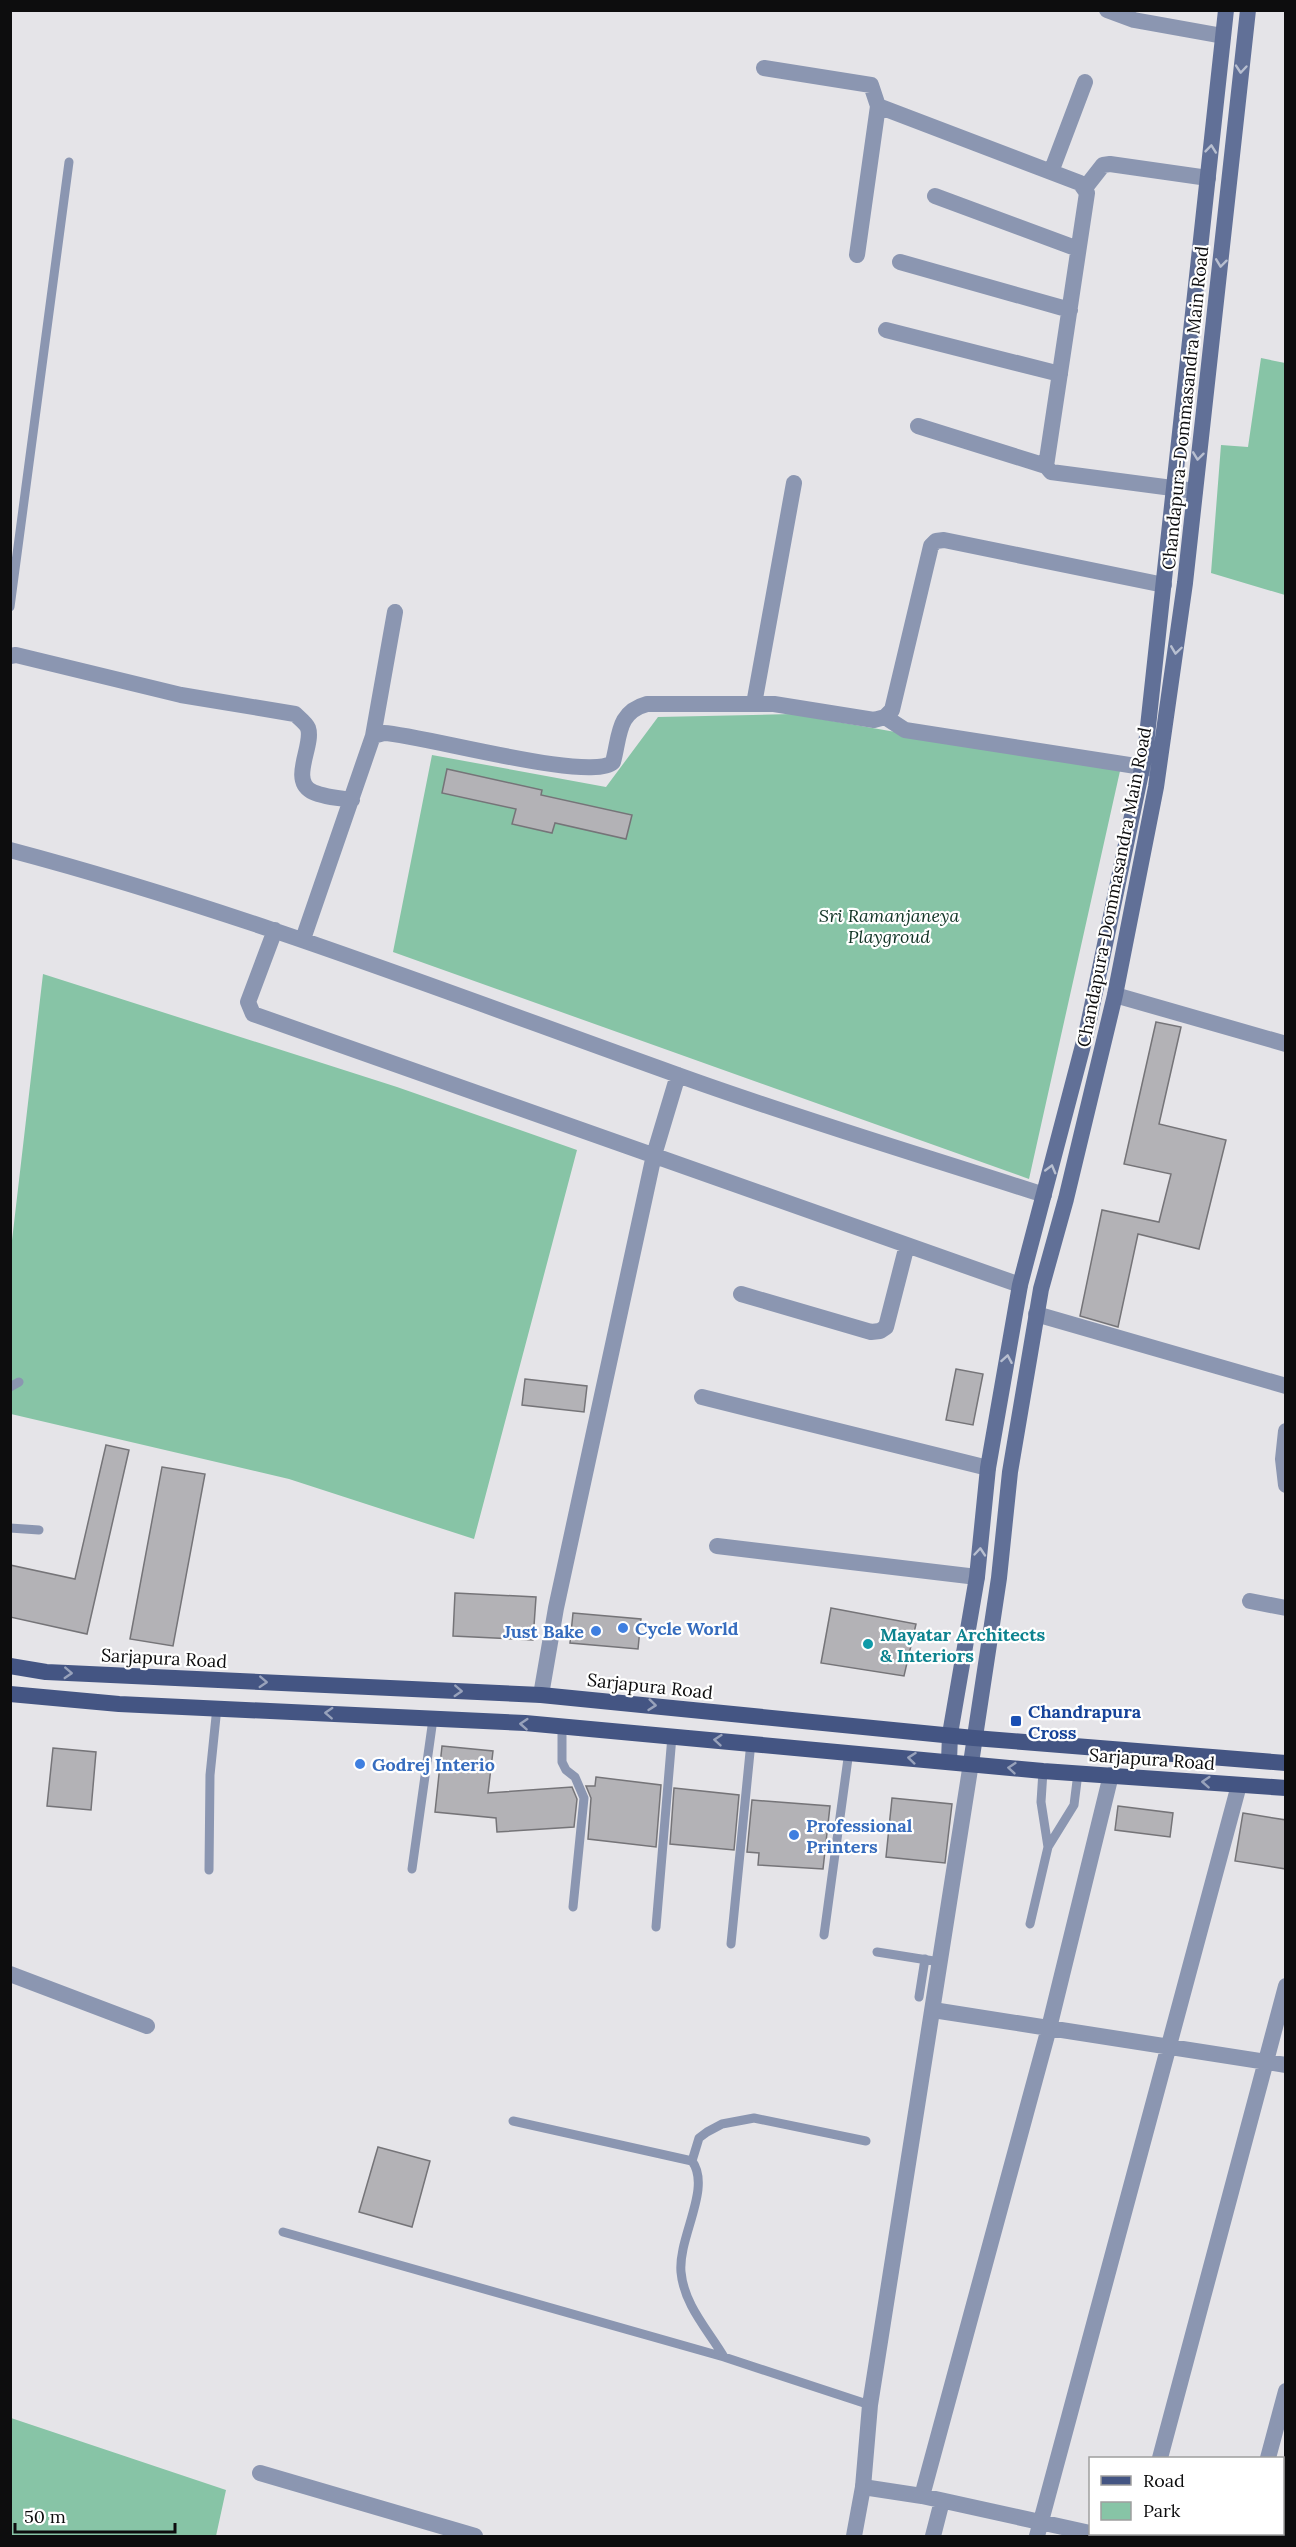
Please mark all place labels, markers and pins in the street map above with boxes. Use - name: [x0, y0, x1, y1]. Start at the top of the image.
- place label: Cycle World: [635, 1617, 739, 1640]
- place label: Just Bake: [503, 1620, 584, 1643]
- marker: Cycle World: [616, 1621, 630, 1635]
- place label: Mayatar Architects & Interiors: [880, 1623, 1046, 1667]
- marker: Just Bake: [589, 1624, 603, 1638]
- marker: Mayatar Architects & Interiors: [861, 1637, 875, 1651]
- place label: Chandrapura Cross: [1028, 1700, 1142, 1744]
- marker: Chandrapura Cross: [1009, 1714, 1023, 1728]
- place label: Godrej Interio: [372, 1753, 495, 1776]
- marker: Godrej Interio: [353, 1757, 367, 1771]
- place label: Professional Printers: [806, 1814, 913, 1858]
- marker: Professional Printers: [787, 1828, 801, 1842]

